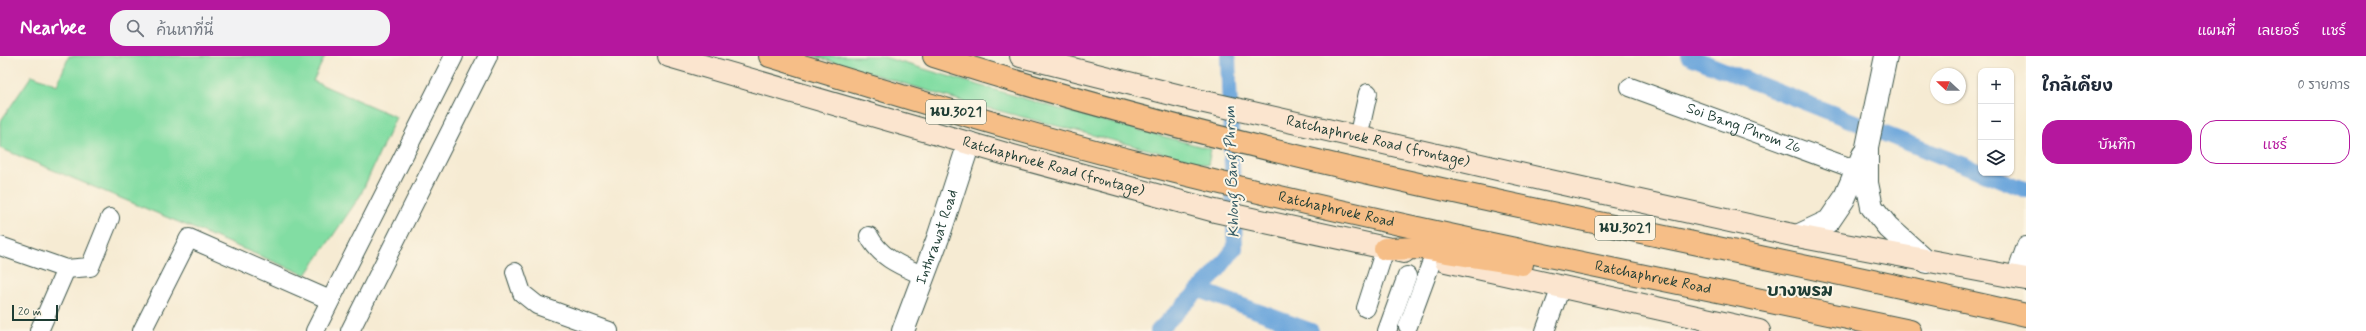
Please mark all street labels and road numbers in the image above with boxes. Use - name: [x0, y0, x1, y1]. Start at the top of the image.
- street label: Soi Bang Phrom 26: [1683, 98, 1804, 159]
- road number: นบ.3021: [926, 100, 986, 124]
- street label: Ratchaphruek Road (frontage): [1284, 111, 1472, 172]
- street label: Ratchaphruek Road (frontage): [960, 132, 1147, 201]
- street label: Inthrawat Road: [911, 187, 963, 288]
- street label: Ratchaphruek Road: [1276, 187, 1396, 233]
- road number: นบ.3021: [1595, 216, 1655, 240]
- street label: Ratchaphruek Road: [1593, 256, 1713, 300]

